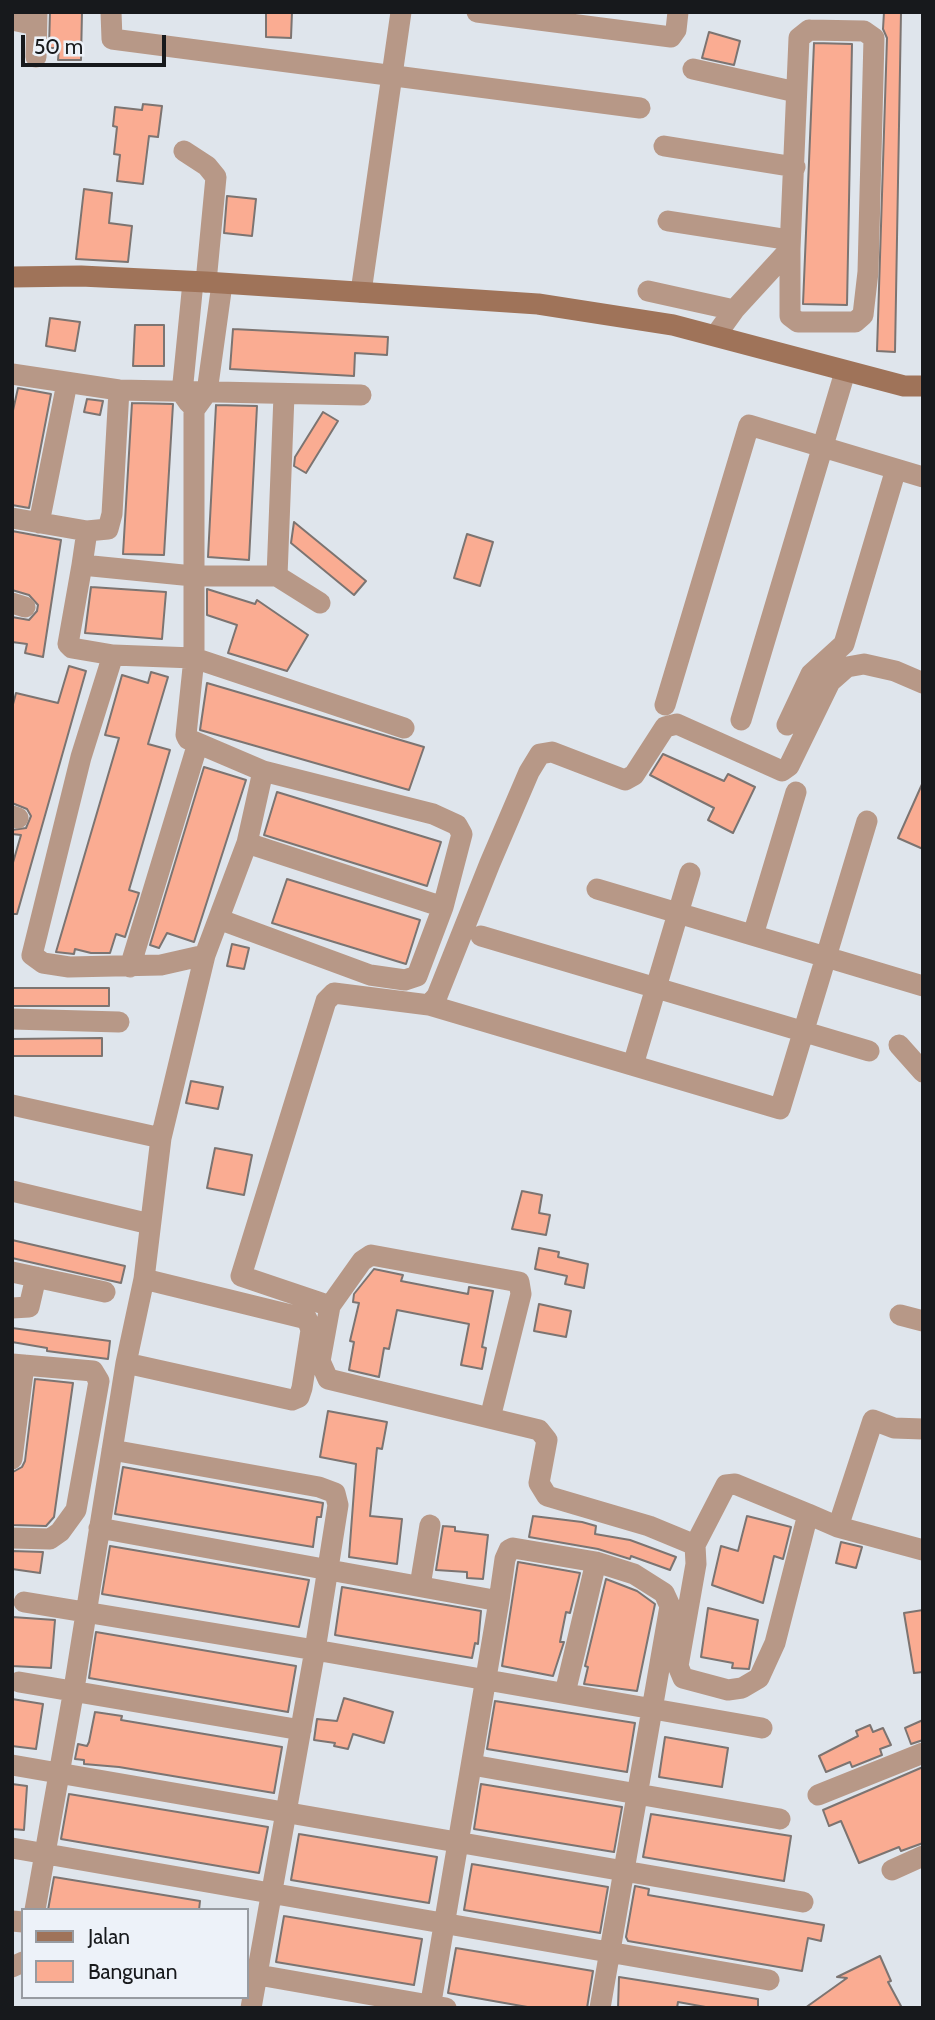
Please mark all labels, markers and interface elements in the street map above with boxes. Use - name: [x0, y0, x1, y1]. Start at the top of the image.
- scale bar: [24, 21, 170, 65]
- text: 50 m: [34, 34, 83, 59]
- legend: [21, 1908, 248, 1999]
- text: Jalan: [88, 1924, 130, 1949]
- text: Bangunan: [88, 1959, 177, 1984]

